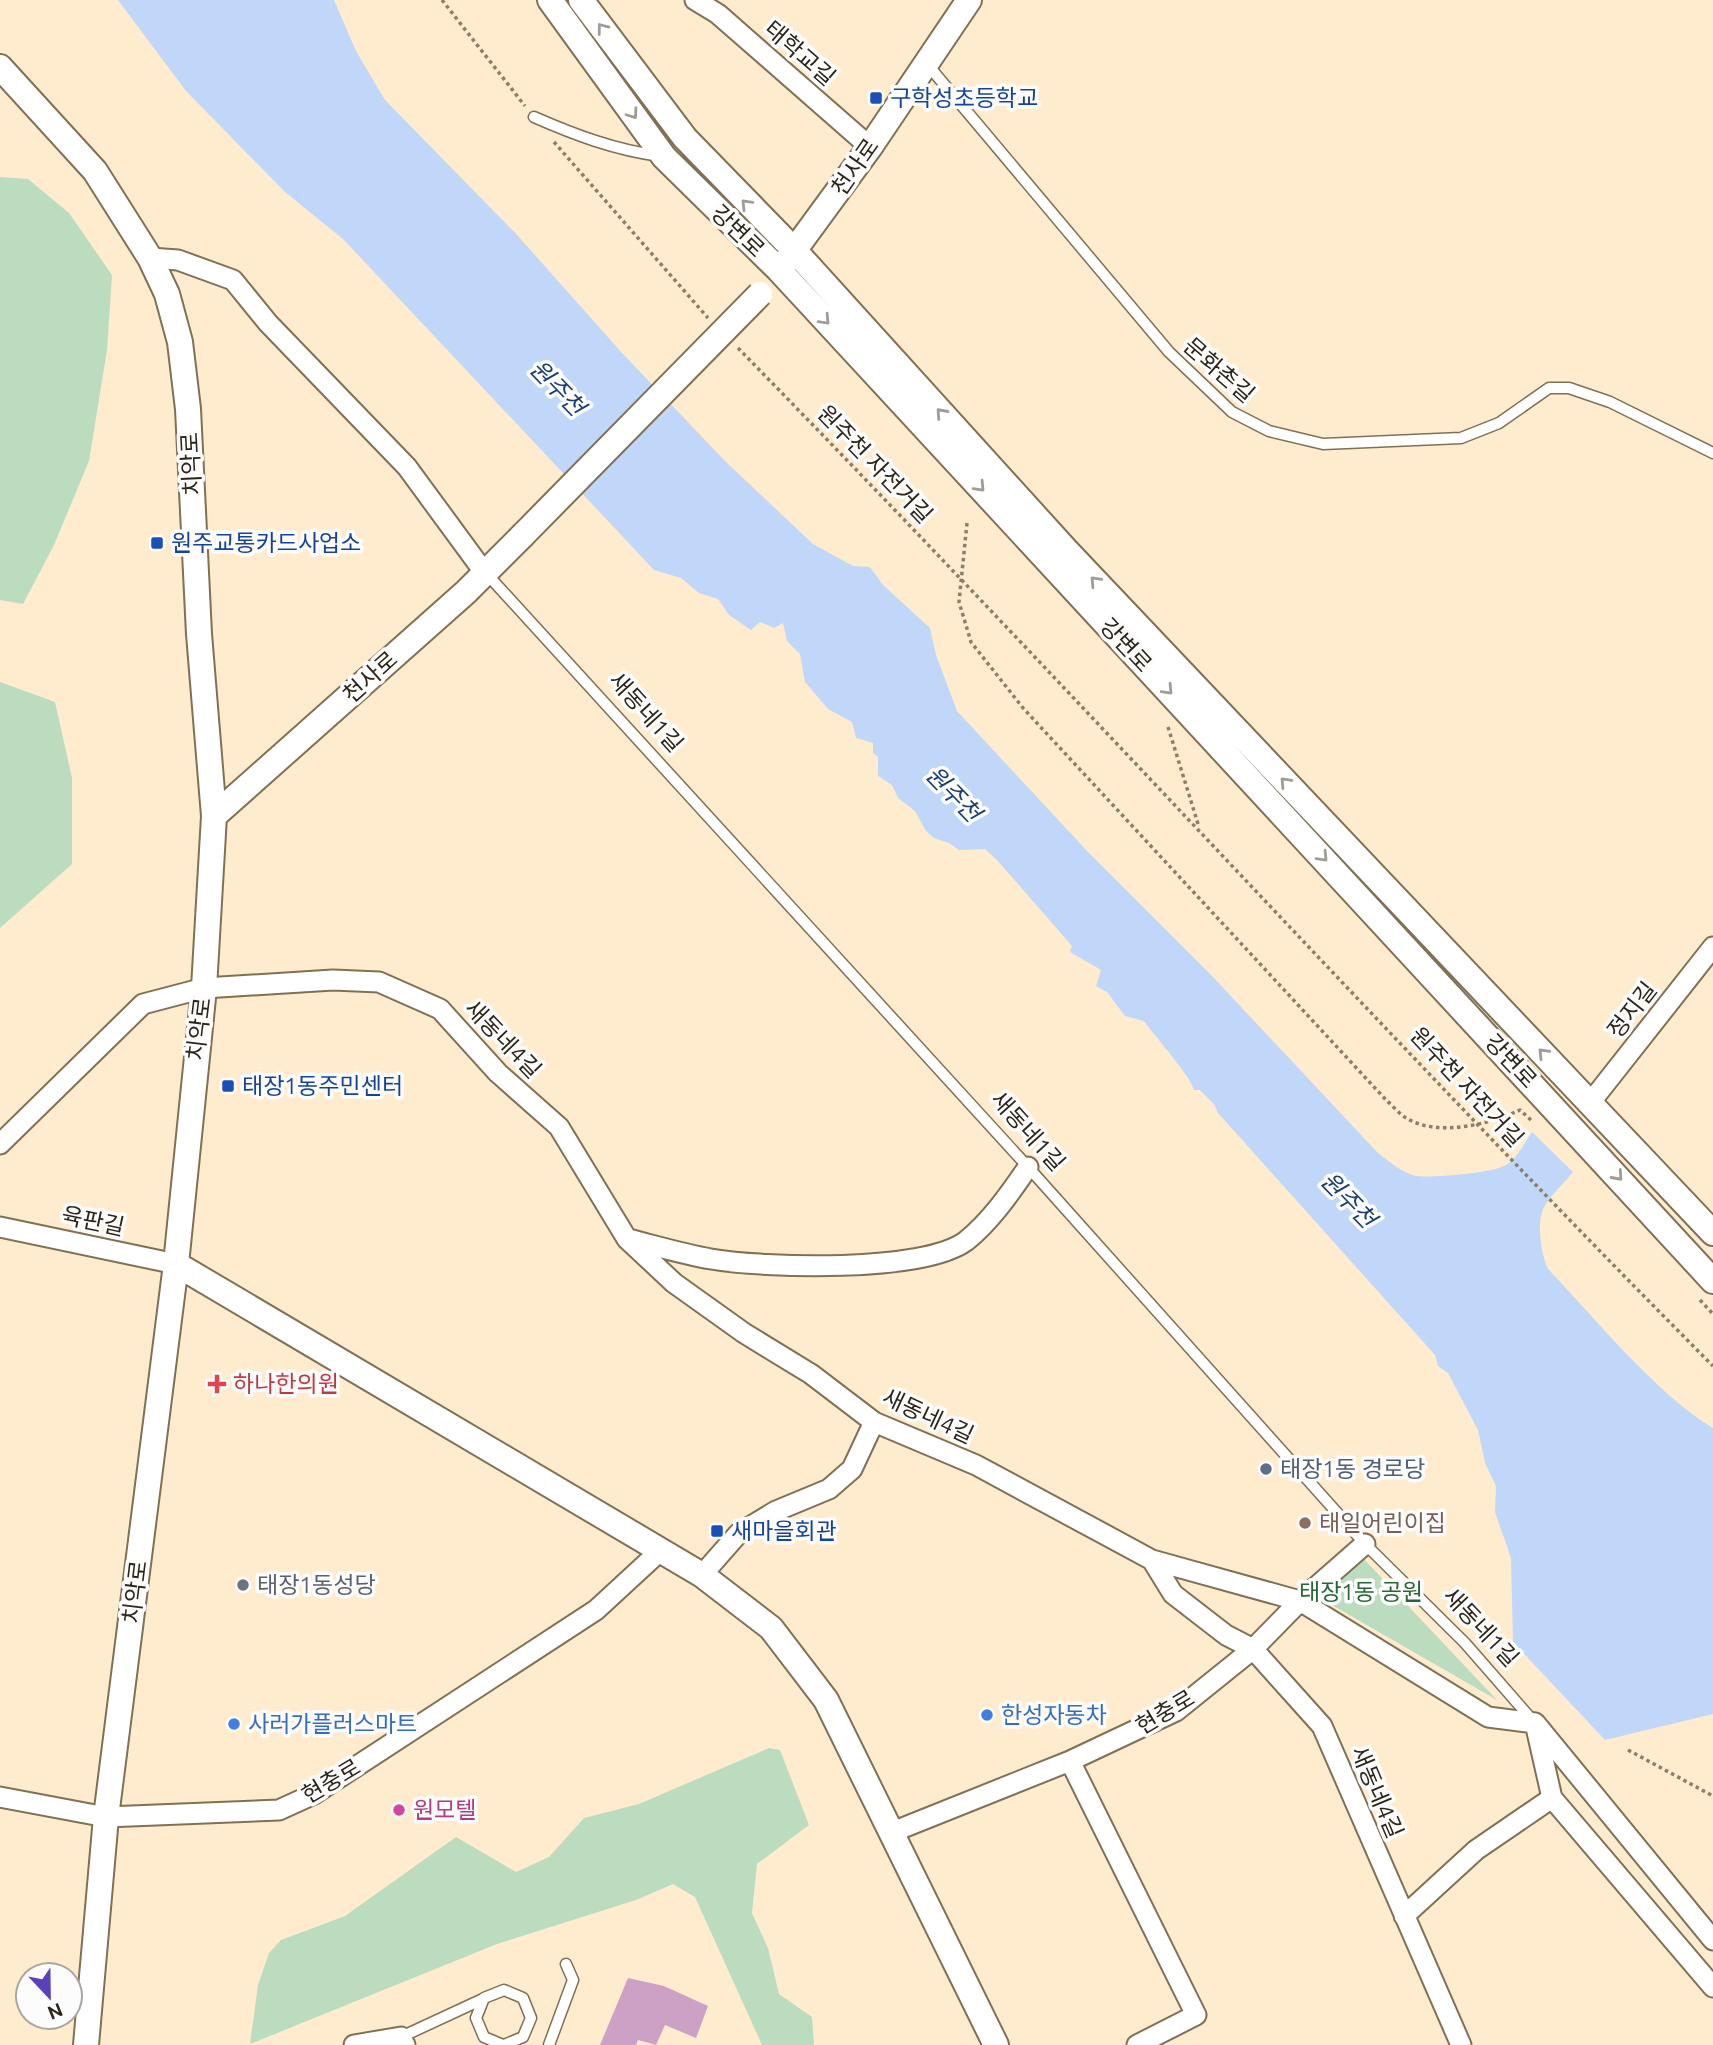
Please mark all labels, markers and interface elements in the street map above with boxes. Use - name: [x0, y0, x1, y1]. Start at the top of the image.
- street label: 태학교길: [760, 15, 840, 90]
- one-way arrow: [598, 23, 611, 35]
- place label: 구학성초등학교: [890, 85, 1038, 110]
- marker: 구학성초등학교: [868, 90, 884, 106]
- one-way arrow: [625, 107, 637, 119]
- street label: 천사로: [826, 134, 883, 200]
- one-way arrow: [741, 199, 754, 212]
- street label: 강변로: [707, 200, 770, 262]
- one-way arrow: [817, 312, 830, 325]
- street label: 문화촌길: [1179, 332, 1259, 407]
- water label: 원주천: [525, 354, 592, 423]
- street label: 원주천 자전거길: [813, 400, 938, 528]
- one-way arrow: [937, 408, 950, 421]
- street label: 치악로: [176, 432, 205, 496]
- one-way arrow: [972, 479, 984, 492]
- place label: 원주교통카드사업소: [171, 530, 361, 555]
- marker: 원주교통카드사업소: [149, 535, 165, 551]
- one-way arrow: [1091, 576, 1103, 589]
- street label: 강변로: [1096, 613, 1157, 676]
- street label: 천사로: [338, 646, 402, 707]
- street label: 새동네1길: [604, 667, 688, 756]
- one-way arrow: [1160, 682, 1172, 695]
- water label: 원주천: [921, 760, 988, 829]
- one-way arrow: [1281, 777, 1294, 790]
- one-way arrow: [1314, 849, 1327, 862]
- street label: 정지길: [1602, 977, 1661, 1042]
- street label: 새동네4길: [460, 995, 546, 1082]
- street label: 치악로: [182, 996, 215, 1062]
- street label: 원주천 자전거길: [1406, 1022, 1529, 1151]
- street label: 강변로: [1481, 1029, 1542, 1092]
- one-way arrow: [1539, 1049, 1551, 1062]
- place label: 태장1동주민센터: [242, 1073, 403, 1098]
- marker: 태장1동주민센터: [220, 1078, 236, 1094]
- street label: 새동네1길: [986, 1086, 1070, 1175]
- water label: 원주천: [1316, 1166, 1383, 1235]
- one-way arrow: [1609, 1168, 1622, 1181]
- street label: 육판길: [59, 1202, 127, 1239]
- place label: 하나한의원: [233, 1371, 339, 1396]
- marker: 하나한의원: [207, 1374, 227, 1394]
- street label: 새동네4길: [879, 1384, 978, 1448]
- place label: 태장1동 경로당: [1280, 1456, 1425, 1481]
- marker: 태장1동 경로당: [1258, 1461, 1274, 1477]
- place label: 태일어린이집: [1319, 1510, 1446, 1535]
- marker: 태일어린이집: [1297, 1515, 1313, 1531]
- place label: 새마을회관: [731, 1518, 837, 1543]
- marker: 새마을회관: [709, 1523, 725, 1539]
- street label: 치악로: [118, 1559, 151, 1625]
- place label: 태장1동성당: [257, 1572, 376, 1597]
- marker: 태장1동성당: [235, 1577, 251, 1593]
- park label: 태장1동 공원: [1299, 1579, 1423, 1604]
- street label: 새동네1길: [1439, 1582, 1524, 1671]
- street label: 현충로: [1131, 1685, 1198, 1739]
- place label: 한성자동차: [1001, 1702, 1107, 1727]
- marker: 한성자동차: [979, 1707, 995, 1723]
- place label: 사러가플러스마트: [248, 1711, 417, 1736]
- marker: 사러가플러스마트: [226, 1716, 242, 1732]
- street label: 새동네4길: [1347, 1742, 1408, 1842]
- street label: 현충로: [297, 1754, 364, 1808]
- place label: 원모텔: [413, 1797, 476, 1822]
- marker: 원모텔: [391, 1802, 407, 1818]
- north arrow: [14, 1961, 84, 2031]
- text: N: [45, 1999, 66, 2025]

